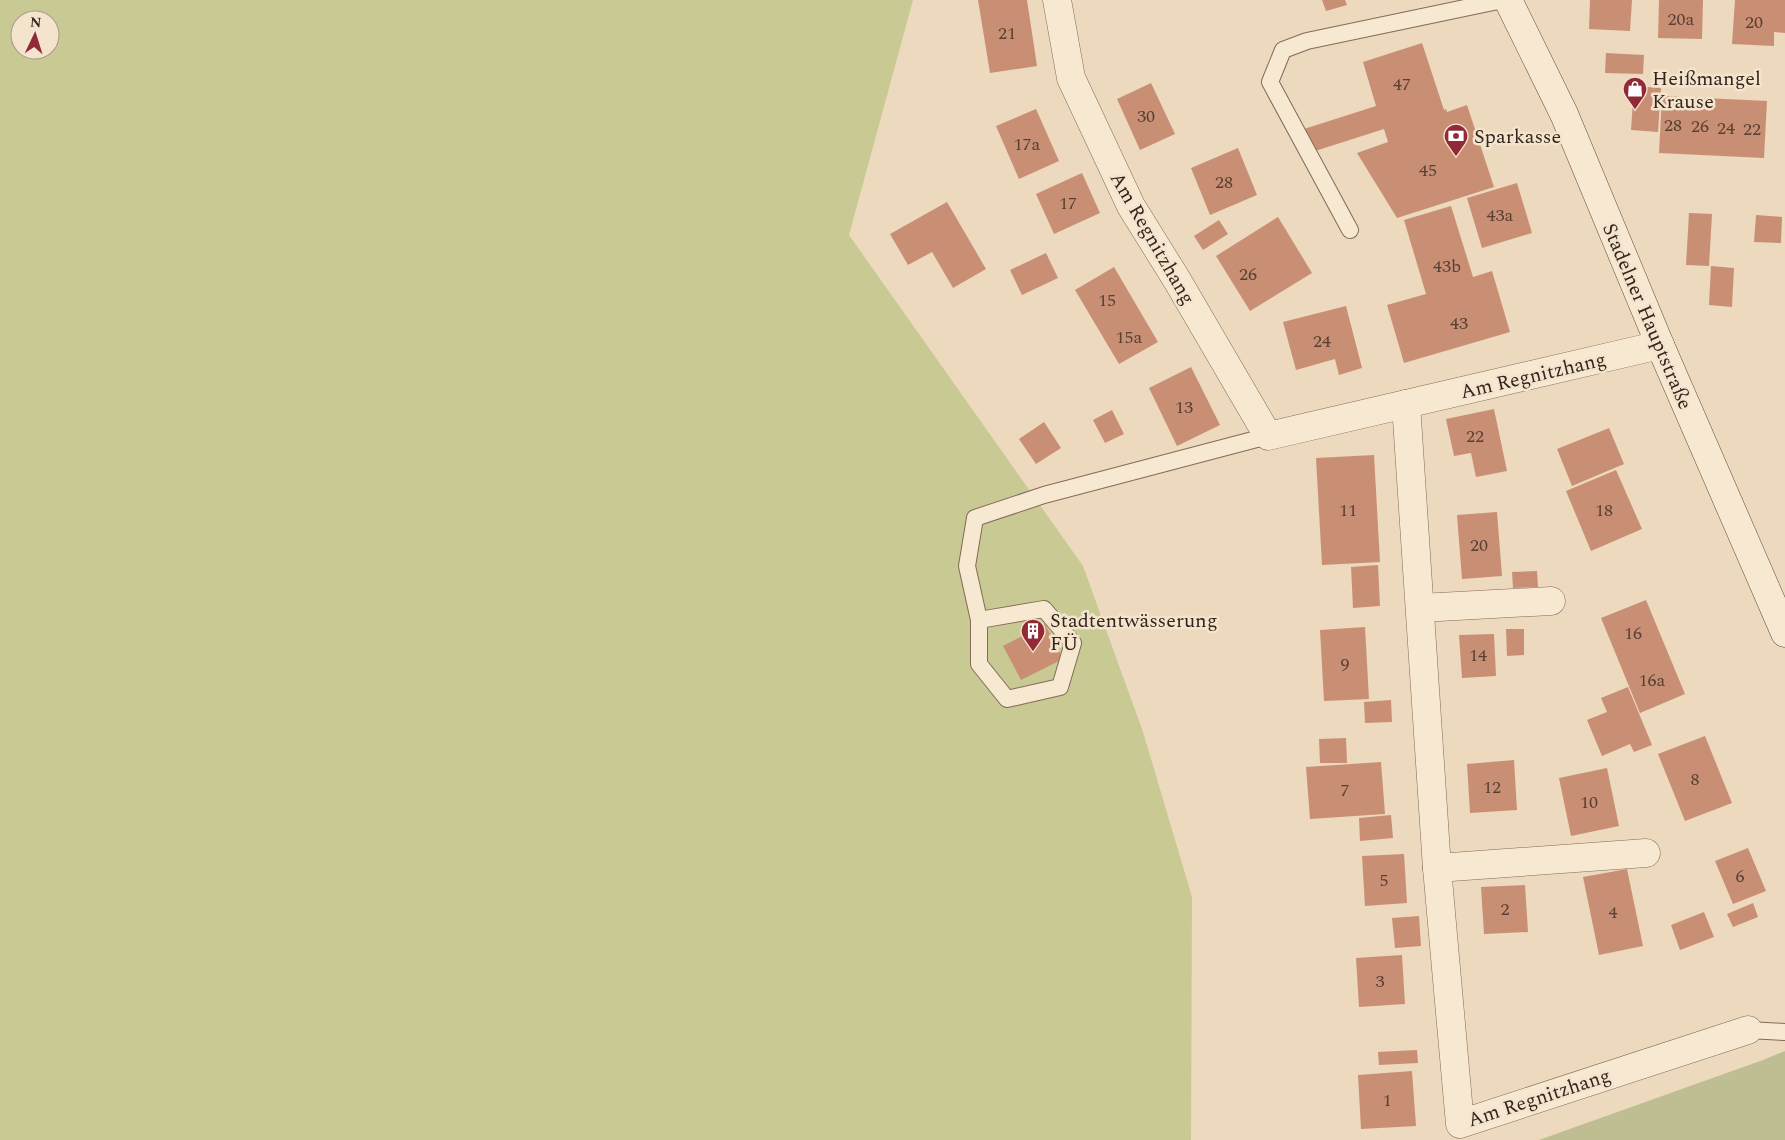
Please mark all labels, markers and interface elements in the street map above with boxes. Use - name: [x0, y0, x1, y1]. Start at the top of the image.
- house number: 20a: [1668, 6, 1695, 33]
- house number: 20: [1745, 9, 1763, 36]
- north arrow: [10, 10, 60, 60]
- text: N: [29, 12, 42, 33]
- house number: 21: [998, 20, 1016, 47]
- place label: Heißmangel Krause: [1652, 64, 1761, 117]
- house number: 47: [1393, 71, 1411, 98]
- shop icon: Heißmangel Krause: [1622, 76, 1648, 110]
- house number: 30: [1137, 103, 1155, 130]
- house number: 28: [1664, 112, 1682, 139]
- house number: 26: [1691, 113, 1709, 140]
- house number: 24: [1717, 115, 1735, 142]
- house number: 22: [1743, 116, 1761, 143]
- place label: Sparkasse: [1474, 122, 1561, 152]
- bank icon: Sparkasse: [1443, 123, 1469, 157]
- house number: 17a: [1014, 131, 1041, 158]
- house number: 45: [1419, 157, 1437, 184]
- street label: Am Regnitzhang: [1102, 167, 1202, 310]
- house number: 28: [1215, 169, 1233, 196]
- house number: 17: [1059, 190, 1077, 217]
- house number: 43a: [1487, 202, 1514, 229]
- street label: Stadelner Hauptstraße: [1594, 219, 1700, 414]
- house number: 43b: [1433, 253, 1461, 280]
- house number: 26: [1239, 261, 1257, 288]
- house number: 15: [1098, 287, 1116, 314]
- house number: 43: [1450, 310, 1468, 337]
- house number: 15a: [1116, 324, 1143, 351]
- house number: 24: [1313, 328, 1331, 355]
- street label: Am Regnitzhang: [1457, 345, 1609, 407]
- house number: 13: [1175, 394, 1193, 421]
- house number: 22: [1466, 423, 1484, 450]
- house number: 11: [1339, 497, 1357, 524]
- house number: 18: [1595, 497, 1613, 524]
- house number: 20: [1470, 532, 1488, 559]
- place label: Stadtentwässerung FÜ: [1050, 606, 1218, 659]
- building icon: Stadtentwässerung FÜ: [1020, 618, 1046, 652]
- house number: 16: [1624, 620, 1642, 647]
- house number: 14: [1469, 642, 1487, 669]
- house number: 9: [1341, 651, 1350, 678]
- house number: 16a: [1639, 667, 1666, 694]
- house number: 8: [1691, 766, 1700, 793]
- house number: 12: [1483, 774, 1501, 801]
- house number: 7: [1341, 777, 1350, 804]
- house number: 10: [1580, 789, 1598, 816]
- house number: 6: [1736, 863, 1745, 890]
- house number: 5: [1380, 867, 1389, 894]
- house number: 2: [1501, 896, 1510, 923]
- house number: 4: [1609, 899, 1618, 926]
- house number: 3: [1376, 968, 1385, 995]
- street label: Am Regnitzhang: [1464, 1061, 1615, 1135]
- house number: 1: [1383, 1087, 1392, 1114]

